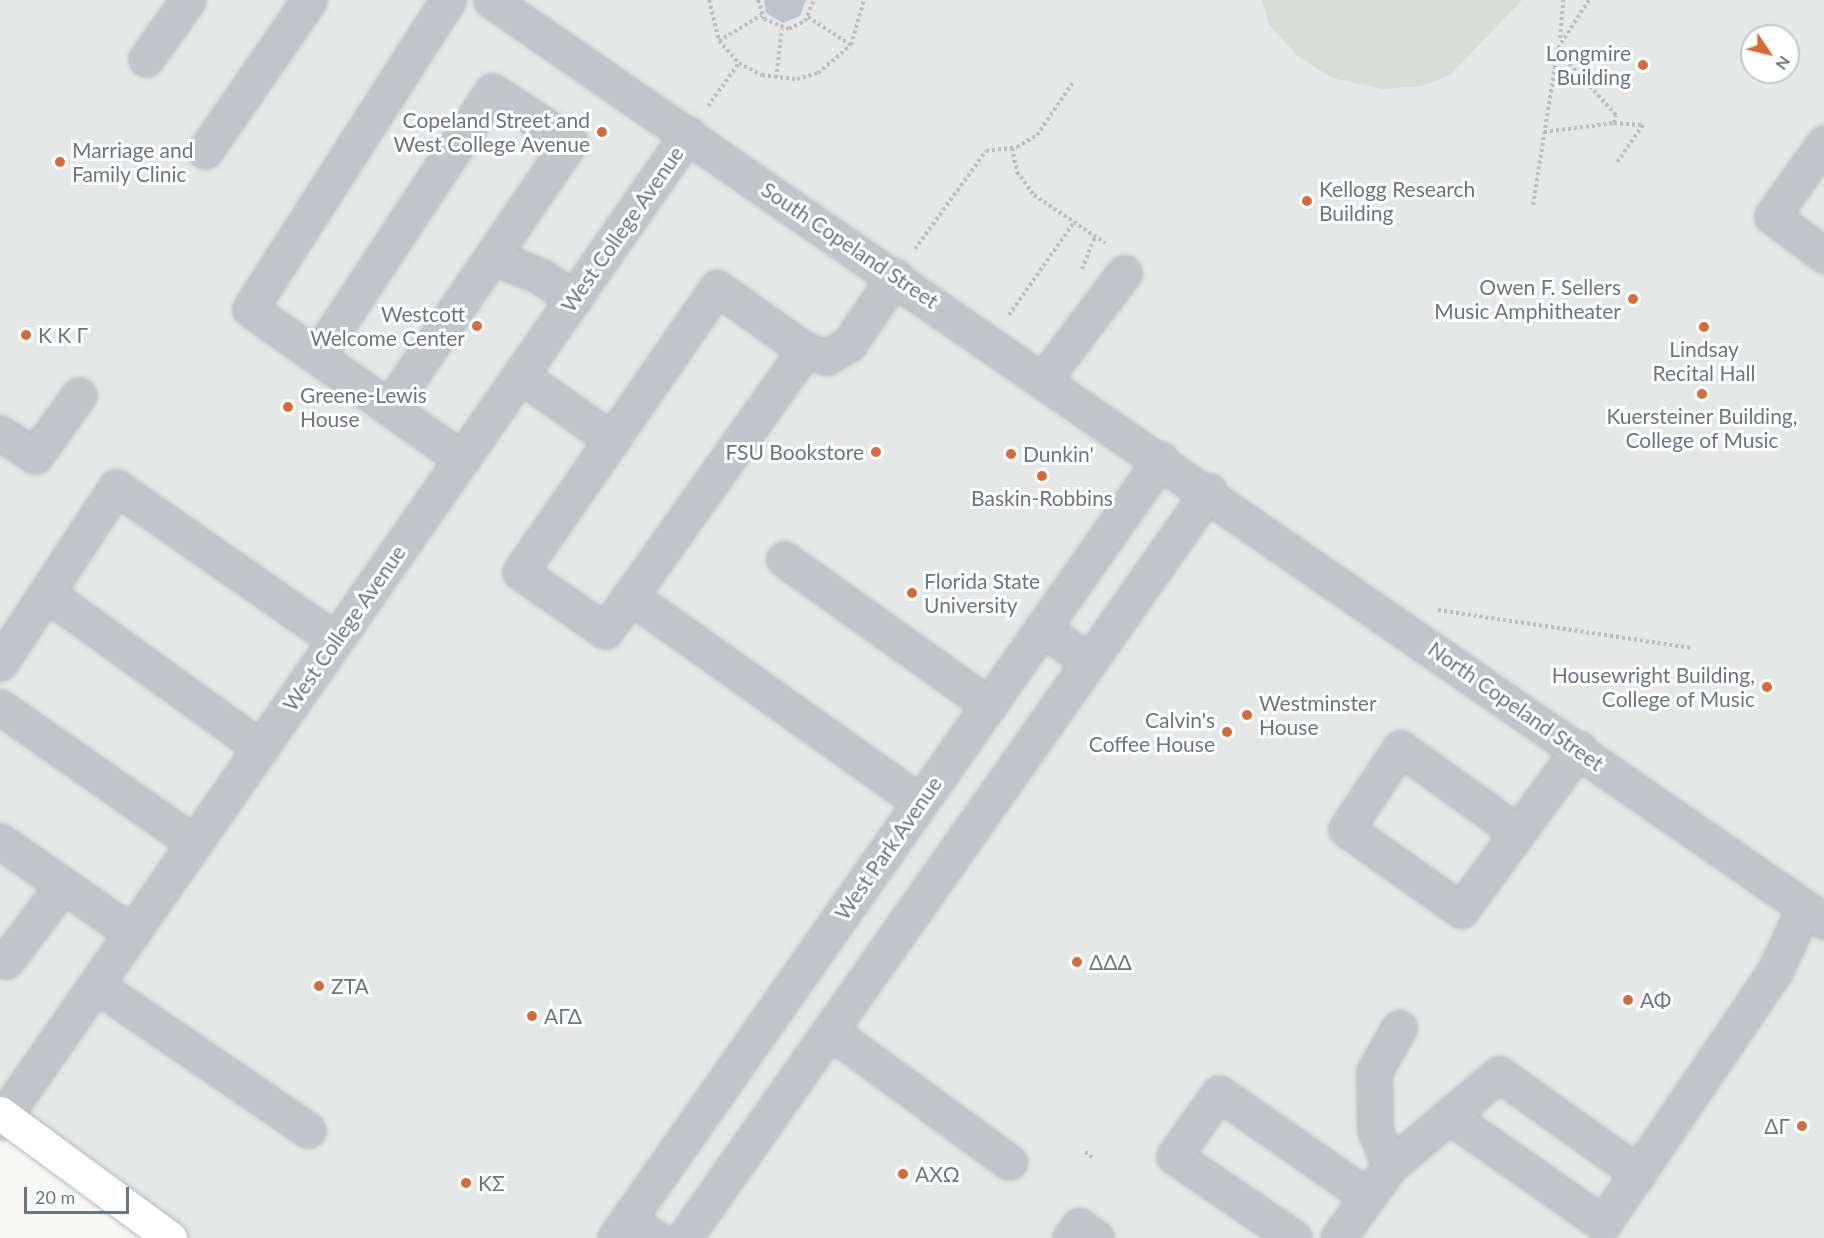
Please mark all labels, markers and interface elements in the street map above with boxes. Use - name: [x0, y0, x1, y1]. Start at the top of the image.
- north arrow: [1740, 24, 1800, 84]
- place label: Longmire Building: [1546, 40, 1631, 90]
- text: N: [1772, 53, 1795, 74]
- marker: Longmire Building: [1636, 58, 1650, 72]
- place label: Copeland Street and West College Avenue: [393, 107, 590, 157]
- marker: Copeland Street and West College Avenue: [595, 125, 609, 139]
- place label: Marriage and Family Clinic: [72, 137, 194, 187]
- street label: West College Avenue: [555, 141, 689, 317]
- marker: Marriage and Family Clinic: [53, 155, 67, 169]
- street label: South Copeland Street: [757, 176, 943, 314]
- place label: Kellogg Research Building: [1319, 176, 1475, 226]
- marker: Kellogg Research Building: [1300, 194, 1314, 208]
- place label: Owen F. Sellers Music Amphitheater: [1434, 274, 1621, 324]
- marker: Owen F. Sellers Music Amphitheater: [1626, 292, 1640, 306]
- place label: Westcott Welcome Center: [310, 301, 465, 351]
- marker: Westcott Welcome Center: [470, 319, 484, 333]
- marker: Lindsay Recital Hall: [1697, 320, 1711, 334]
- place label: Κ Κ Γ: [38, 322, 88, 348]
- marker: Κ Κ Γ: [19, 328, 33, 342]
- place label: Lindsay Recital Hall: [1653, 336, 1755, 386]
- place label: Greene-Lewis House: [300, 382, 427, 432]
- marker: Kuersteiner Building, College of Music: [1695, 387, 1709, 401]
- marker: Greene-Lewis House: [281, 400, 295, 414]
- place label: Kuersteiner Building, College of Music: [1606, 403, 1798, 453]
- place label: FSU Bookstore: [726, 439, 864, 465]
- place label: Dunkin': [1023, 441, 1094, 467]
- marker: FSU Bookstore: [869, 445, 883, 459]
- marker: Dunkin': [1004, 447, 1018, 461]
- marker: Baskin-Robbins: [1035, 469, 1049, 483]
- place label: Baskin-Robbins: [971, 485, 1113, 511]
- street label: West College Avenue: [277, 540, 411, 716]
- place label: Florida State University: [924, 568, 1040, 618]
- marker: Florida State University: [905, 586, 919, 600]
- street label: North Copeland Street: [1424, 636, 1608, 776]
- place label: Housewright Building, College of Music: [1552, 662, 1755, 712]
- marker: Housewright Building, College of Music: [1760, 680, 1774, 694]
- place label: Westminster House: [1259, 690, 1377, 740]
- place label: Calvin's Coffee House: [1089, 707, 1215, 757]
- marker: Westminster House: [1240, 708, 1254, 722]
- marker: Calvin's Coffee House: [1220, 725, 1234, 739]
- street label: West Park Avenue: [829, 771, 947, 925]
- place label: ΔΔΔ: [1089, 949, 1132, 975]
- marker: ΔΔΔ: [1070, 955, 1084, 969]
- place label: ΖΤΑ: [331, 973, 369, 999]
- marker: ΖΤΑ: [312, 979, 326, 993]
- place label: ΑΦ: [1640, 987, 1671, 1013]
- marker: ΑΦ: [1621, 993, 1635, 1007]
- place label: ΑΓΔ: [544, 1003, 582, 1029]
- marker: ΑΓΔ: [525, 1009, 539, 1023]
- place label: ΔΓ: [1764, 1113, 1790, 1139]
- marker: ΔΓ: [1795, 1119, 1809, 1133]
- place label: ΑΧΩ: [915, 1161, 960, 1187]
- marker: ΑΧΩ: [896, 1167, 910, 1181]
- place label: ΚΣ: [478, 1170, 505, 1196]
- scale bar: [27, 1175, 132, 1213]
- marker: ΚΣ: [459, 1176, 473, 1190]
- text: 20 m: [35, 1186, 75, 1208]

